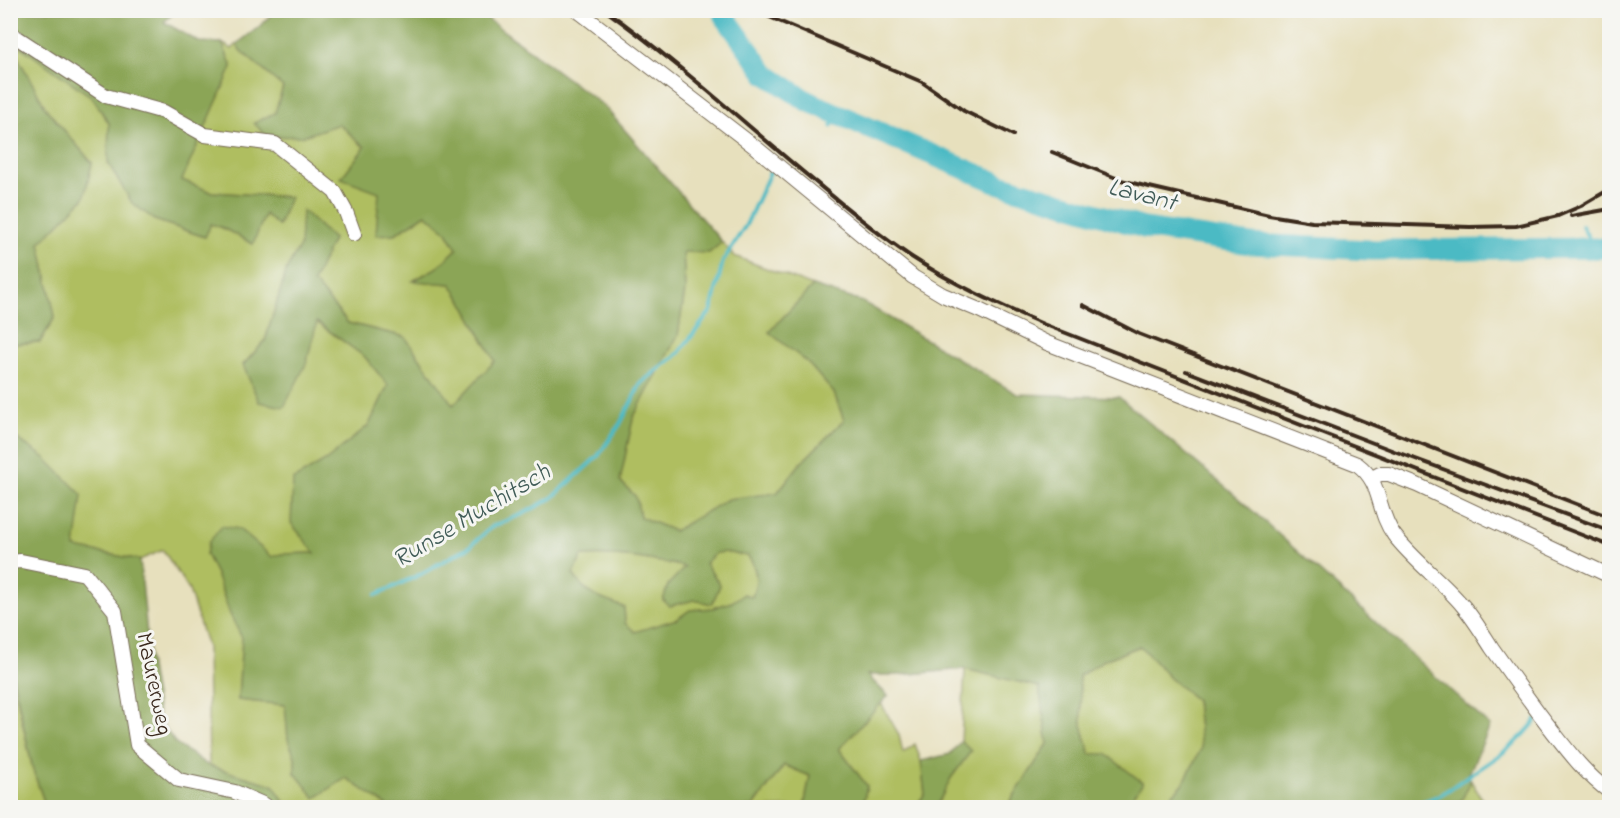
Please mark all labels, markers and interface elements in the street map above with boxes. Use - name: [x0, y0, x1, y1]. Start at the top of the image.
- water label: Lavant: [1104, 169, 1182, 223]
- water label: Runse Muchitsch: [386, 454, 559, 579]
- street label: Maurerweg: [125, 629, 181, 739]

